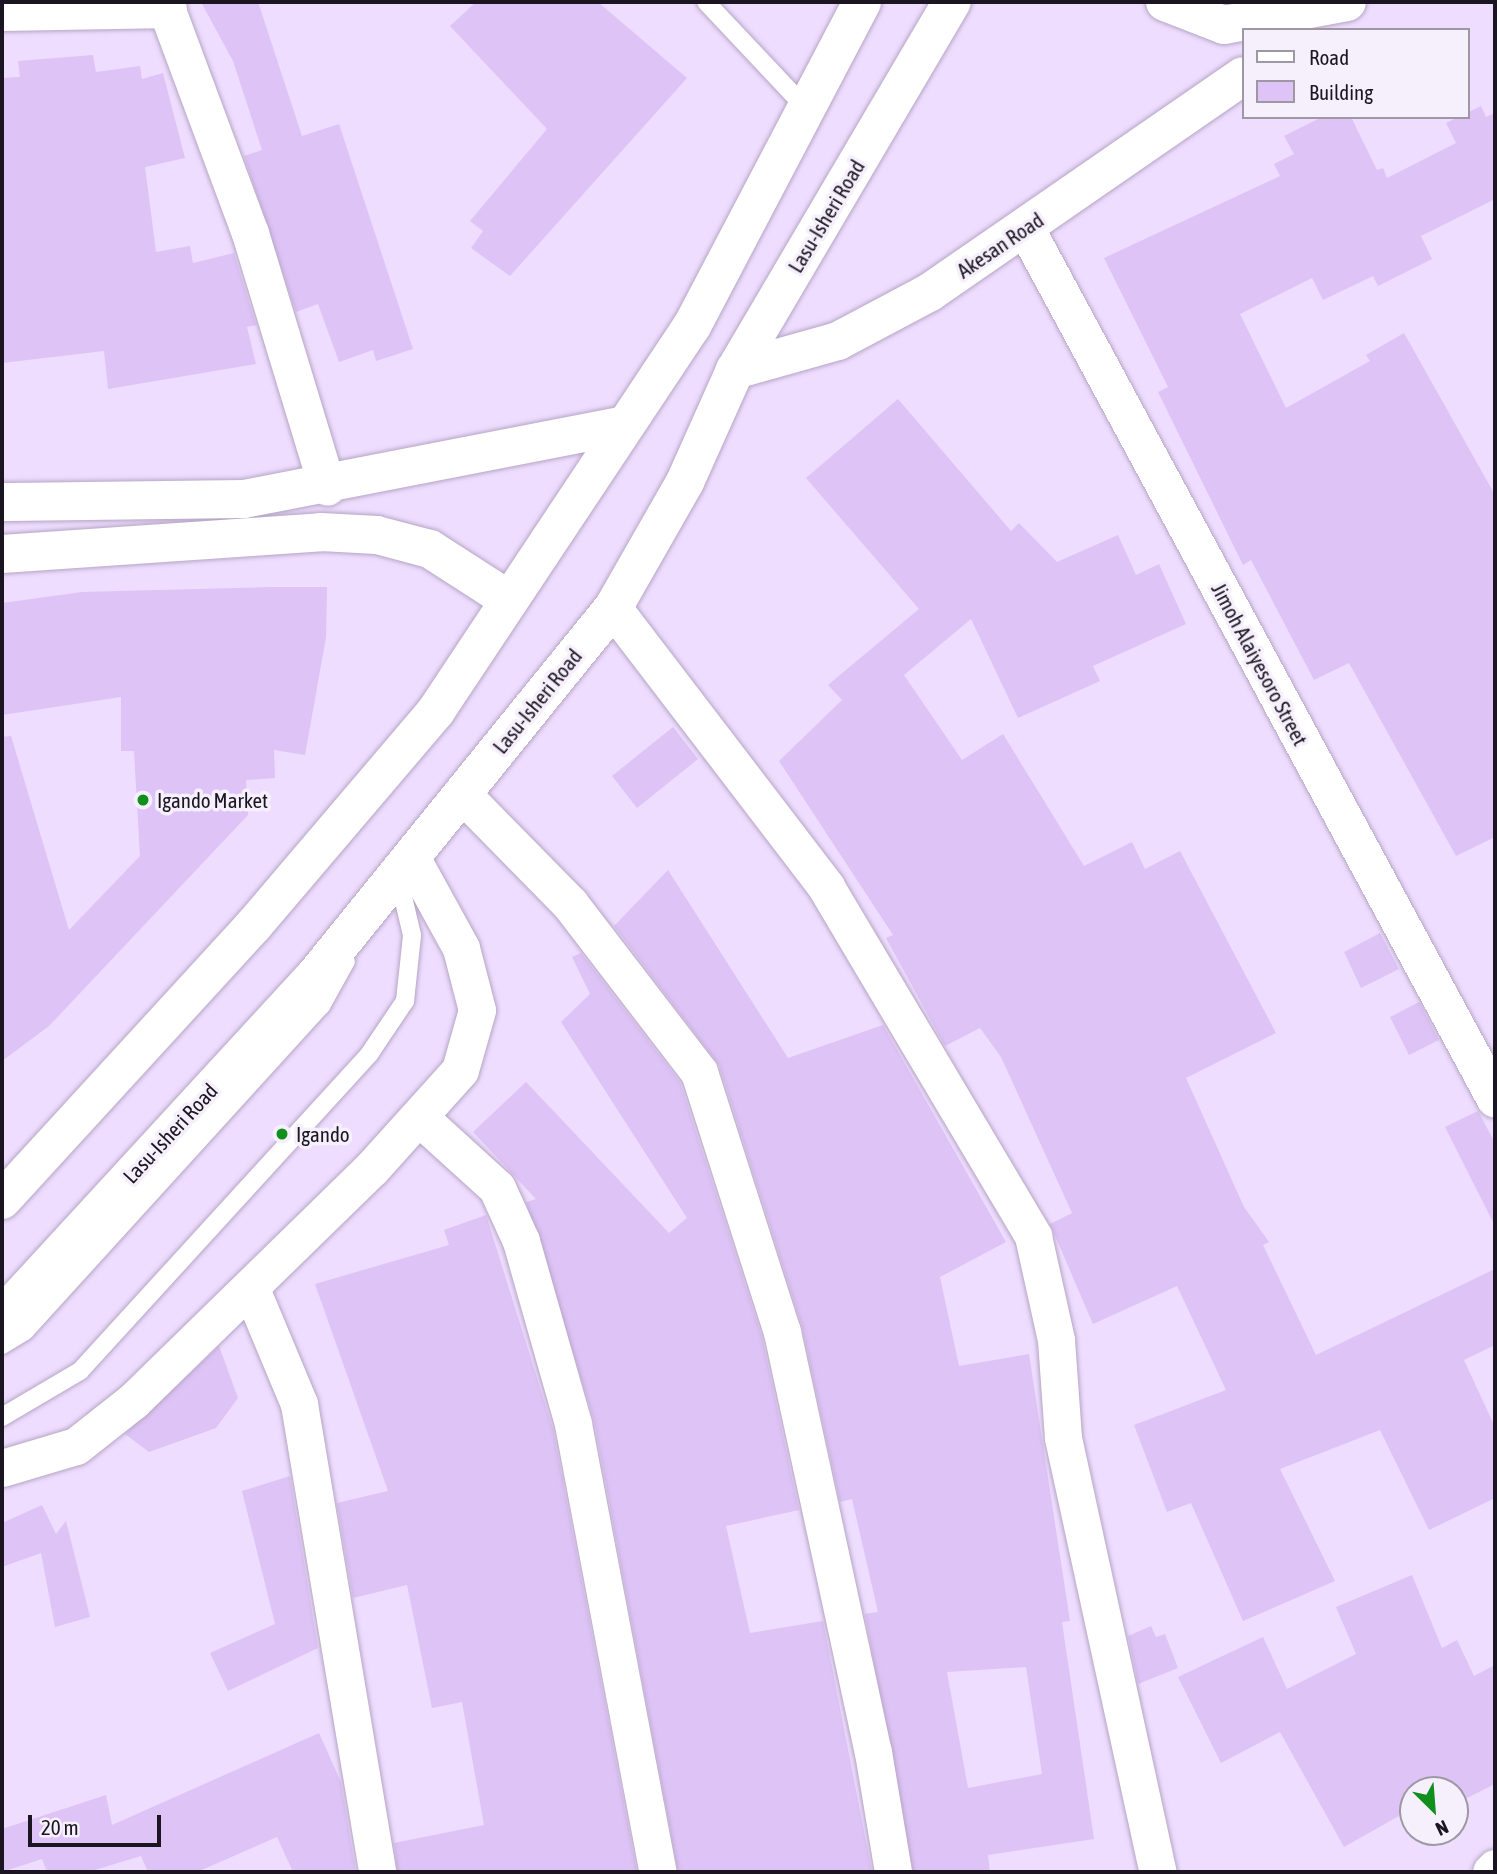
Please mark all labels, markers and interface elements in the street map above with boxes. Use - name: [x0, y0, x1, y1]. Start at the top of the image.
- legend: [1242, 28, 1469, 119]
- text: Road: [1309, 45, 1349, 69]
- text: Building: [1309, 80, 1373, 104]
- street label: Lasu-Isheri Road: [782, 155, 870, 277]
- street label: Akesan Road: [952, 207, 1048, 283]
- street label: Jimoh Alaiyesoro Street: [1207, 578, 1313, 750]
- street label: Lasu-Isheri Road: [487, 644, 587, 758]
- place label: Igando Market: [157, 787, 268, 813]
- marker: Igando Market: [135, 792, 151, 808]
- street label: Lasu-Isheri Road: [117, 1078, 223, 1188]
- place label: Igando: [296, 1121, 350, 1147]
- marker: Igando: [274, 1126, 290, 1142]
- north arrow: [1399, 1776, 1469, 1846]
- scale bar: [32, 1800, 164, 1844]
- text: 20 m: [41, 1815, 79, 1839]
- text: N: [1432, 1816, 1452, 1841]

